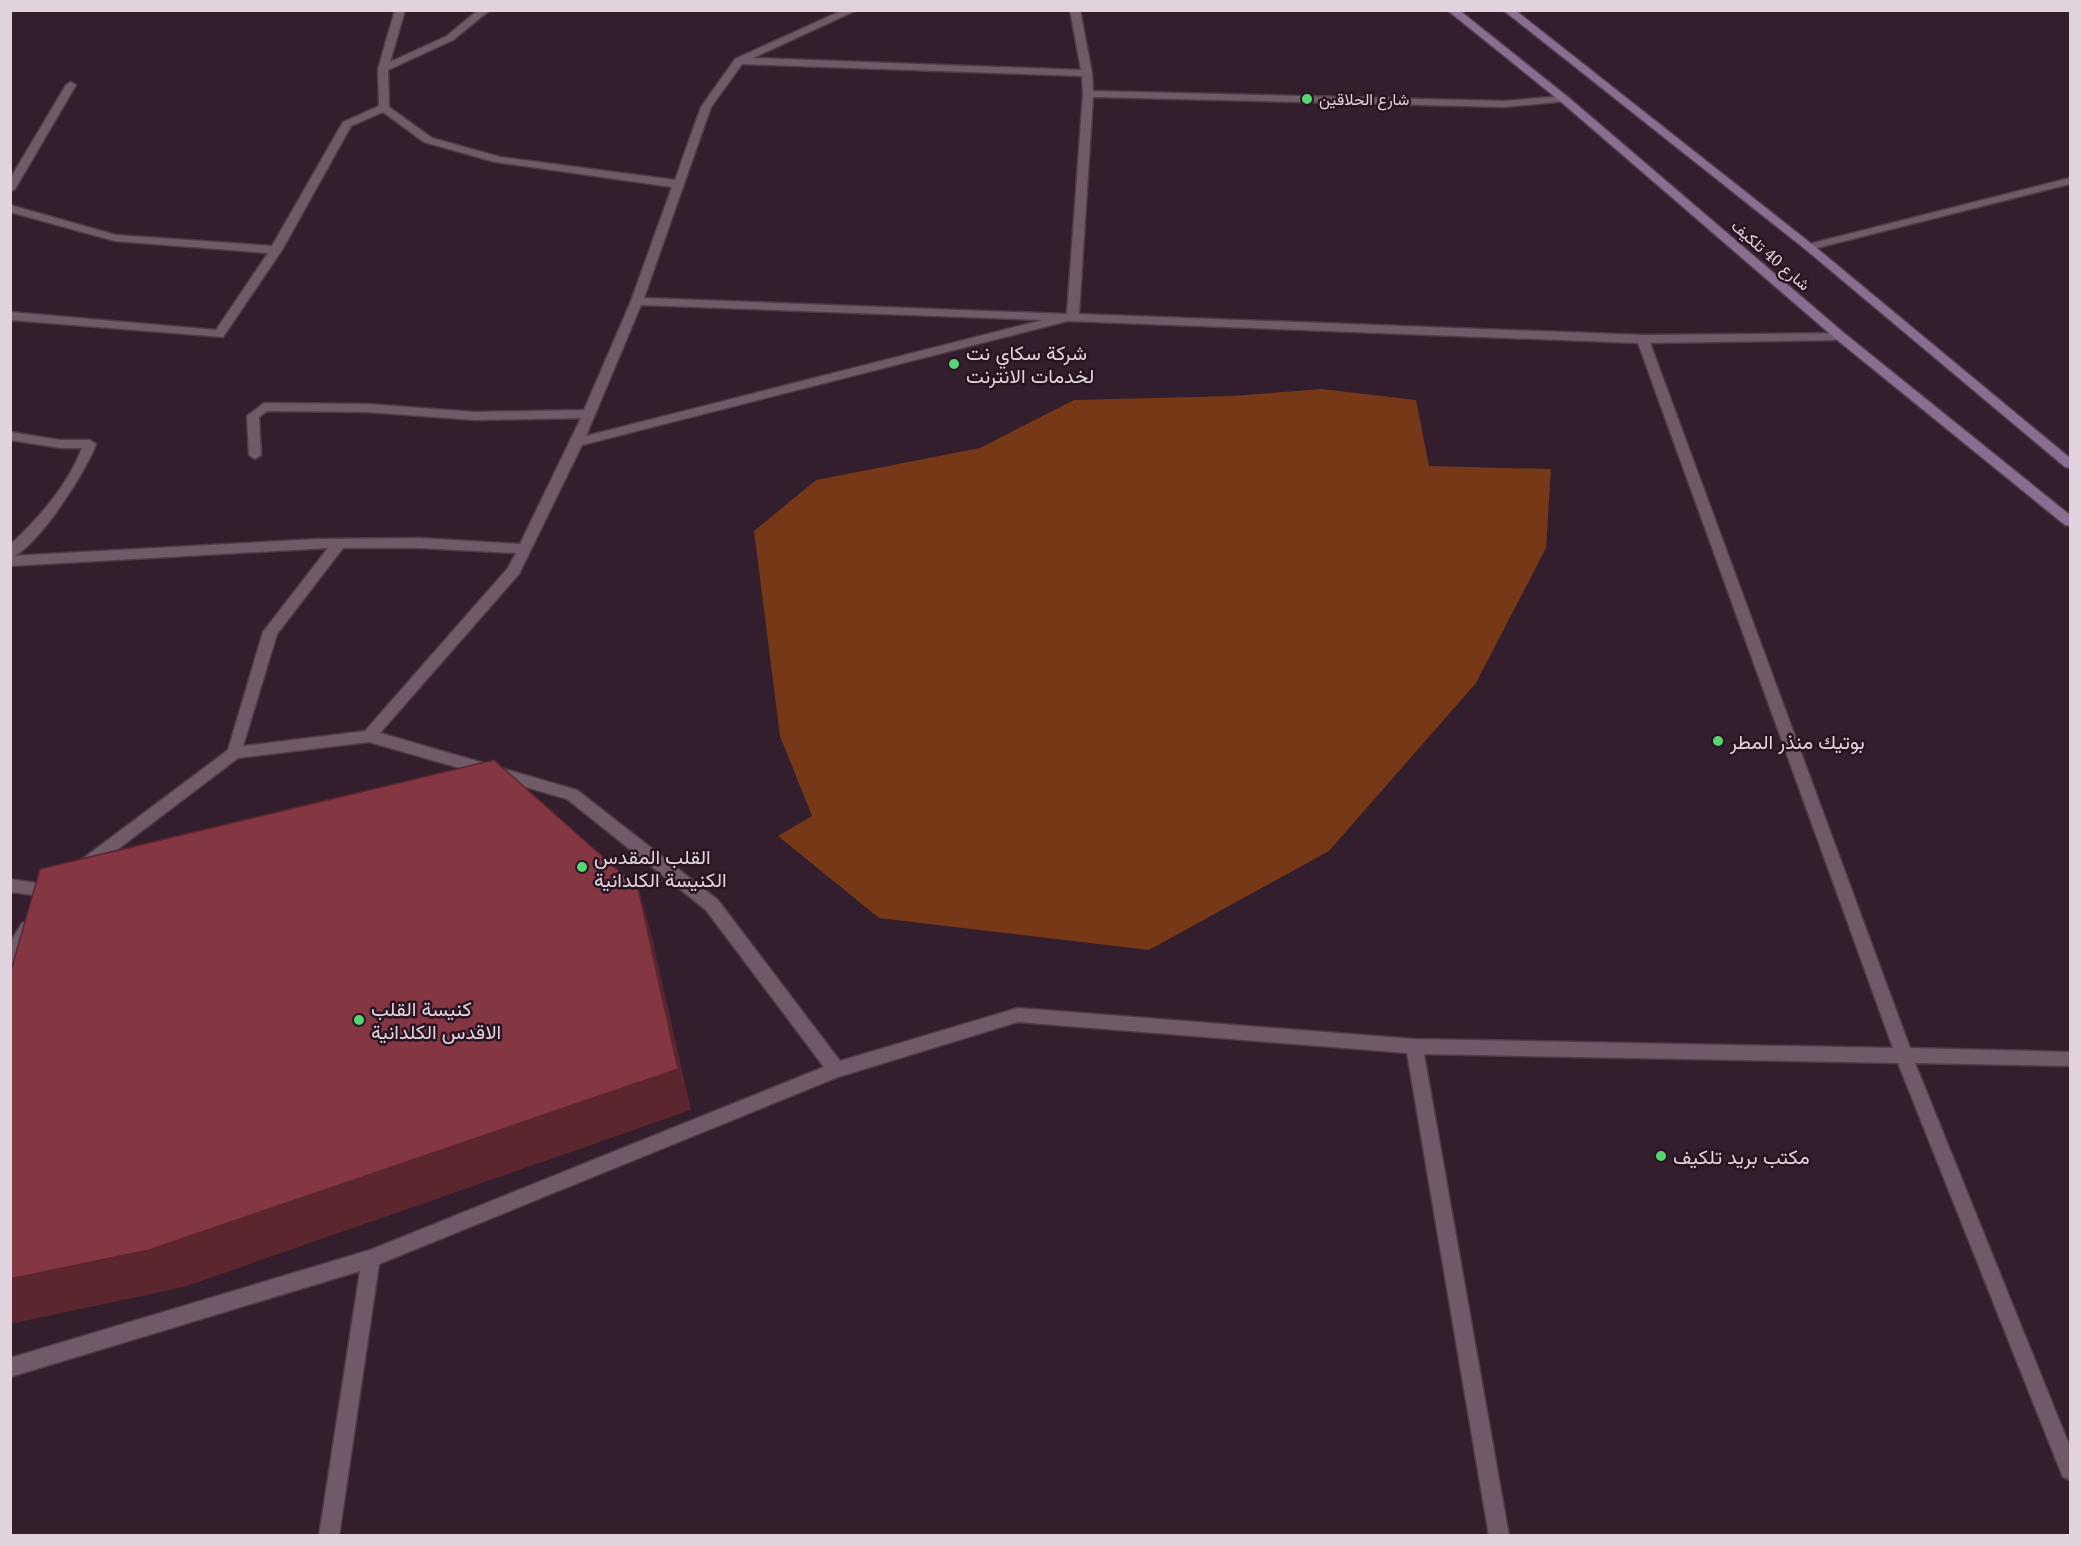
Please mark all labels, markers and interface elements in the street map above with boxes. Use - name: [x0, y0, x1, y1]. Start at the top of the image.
- place label: شارع الحلاقين: [1319, 88, 1409, 111]
- marker: شارع الحلاقين: [1300, 92, 1314, 106]
- street label: شارع 40 تلكيف: [1726, 215, 1815, 296]
- place label: شركة سكاي نت لخدمات الانترنت: [966, 339, 1094, 389]
- marker: شركة سكاي نت لخدمات الانترنت: [947, 357, 961, 371]
- place label: بوتيك منذر المطر: [1729, 728, 1865, 755]
- marker: بوتيك منذر المطر: [1711, 734, 1725, 748]
- place label: القلب المقدس الكنيسة الكلدانية: [594, 843, 727, 893]
- marker: القلب المقدس الكنيسة الكلدانية: [575, 860, 589, 874]
- place label: كنيسة القلب الاقدس الكلدانية: [371, 995, 501, 1045]
- marker: كنيسة القلب الاقدس الكلدانية: [352, 1013, 366, 1027]
- place label: مكتب بريد تلكيف: [1673, 1143, 1810, 1170]
- marker: مكتب بريد تلكيف: [1654, 1149, 1668, 1163]

